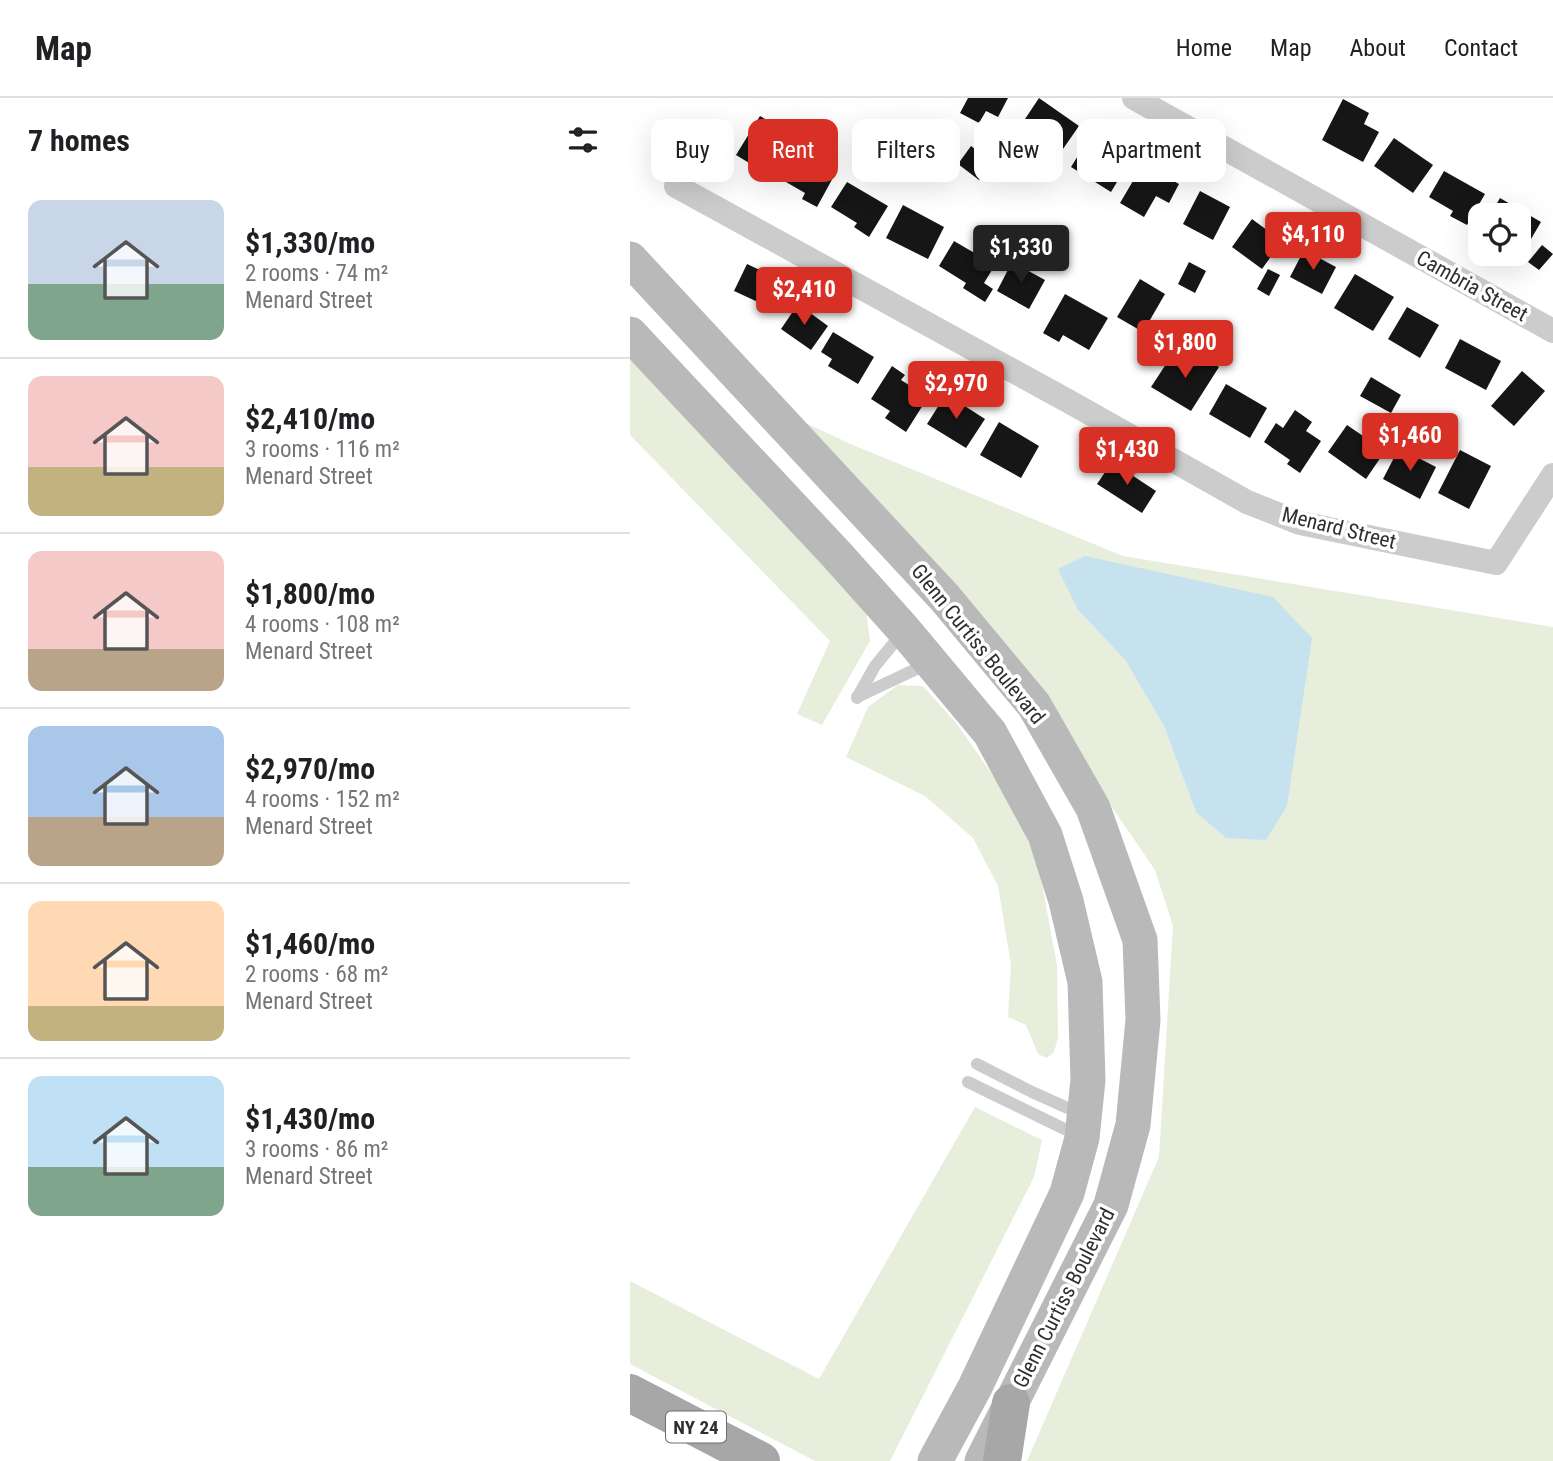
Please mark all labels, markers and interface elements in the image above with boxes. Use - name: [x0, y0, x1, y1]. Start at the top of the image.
- text: Map: [35, 29, 92, 68]
- text: Home: [1176, 34, 1232, 62]
- text: Map: [1270, 34, 1312, 62]
- text: About: [1350, 34, 1406, 62]
- text: Contact: [1444, 34, 1518, 62]
- chip: Buy: [651, 119, 734, 182]
- chip: Rent: [748, 119, 838, 182]
- chip: Filters: [852, 119, 960, 182]
- chip: New: [974, 119, 1063, 182]
- chip: Apartment: [1077, 119, 1226, 182]
- icon: filters: [564, 121, 602, 159]
- text: 7 homes: [28, 123, 130, 158]
- map controls: [1468, 203, 1531, 266]
- button: locate: [1468, 203, 1531, 266]
- pin: $4,110: [1256, 212, 1370, 272]
- text: $4,110: [1281, 221, 1345, 248]
- text: $1,330/mo: [245, 225, 375, 260]
- pin: $1,330: [964, 226, 1078, 285]
- icon: home: [84, 228, 168, 312]
- text: $1,330: [989, 234, 1053, 261]
- street label: Cambria Street: [1412, 246, 1532, 326]
- text: 2 rooms · 74 m²: [245, 260, 388, 287]
- pin: $2,410: [747, 268, 861, 327]
- text: $2,410: [772, 276, 836, 303]
- text: Menard Street: [245, 287, 373, 314]
- pin: $1,800: [1128, 320, 1242, 380]
- text: $1,800: [1153, 329, 1217, 356]
- pin: $2,970: [899, 362, 1013, 421]
- text: $2,970: [924, 370, 988, 397]
- text: $2,410/mo: [245, 401, 375, 436]
- icon: home: [84, 404, 168, 488]
- pin: $1,460: [1353, 414, 1467, 473]
- text: $1,460: [1378, 422, 1442, 449]
- pin: $1,430: [1070, 428, 1184, 487]
- text: 3 rooms · 116 m²: [245, 436, 400, 463]
- text: $1,430: [1095, 436, 1159, 463]
- text: Menard Street: [245, 463, 373, 490]
- street label: Menard Street: [1280, 502, 1398, 554]
- street label: Glenn Curtiss Boulevard: [906, 559, 1050, 729]
- text: $1,800/mo: [245, 576, 375, 611]
- icon: home: [84, 579, 168, 663]
- text: 4 rooms · 108 m²: [245, 611, 400, 638]
- text: Menard Street: [245, 638, 373, 665]
- text: $2,970/mo: [245, 751, 375, 786]
- icon: home: [84, 754, 168, 838]
- text: 4 rooms · 152 m²: [245, 786, 400, 813]
- text: Menard Street: [245, 813, 373, 840]
- text: $1,460/mo: [245, 926, 375, 961]
- icon: home: [84, 929, 168, 1013]
- text: 2 rooms · 68 m²: [245, 961, 388, 988]
- text: Menard Street: [245, 988, 373, 1015]
- text: $1,430/mo: [245, 1101, 375, 1136]
- icon: home: [84, 1104, 168, 1188]
- text: 3 rooms · 86 m²: [245, 1136, 388, 1163]
- text: Menard Street: [245, 1163, 373, 1190]
- street label: Glenn Curtiss Boulevard: [1008, 1204, 1120, 1392]
- road number: NY 24: [666, 1412, 726, 1442]

